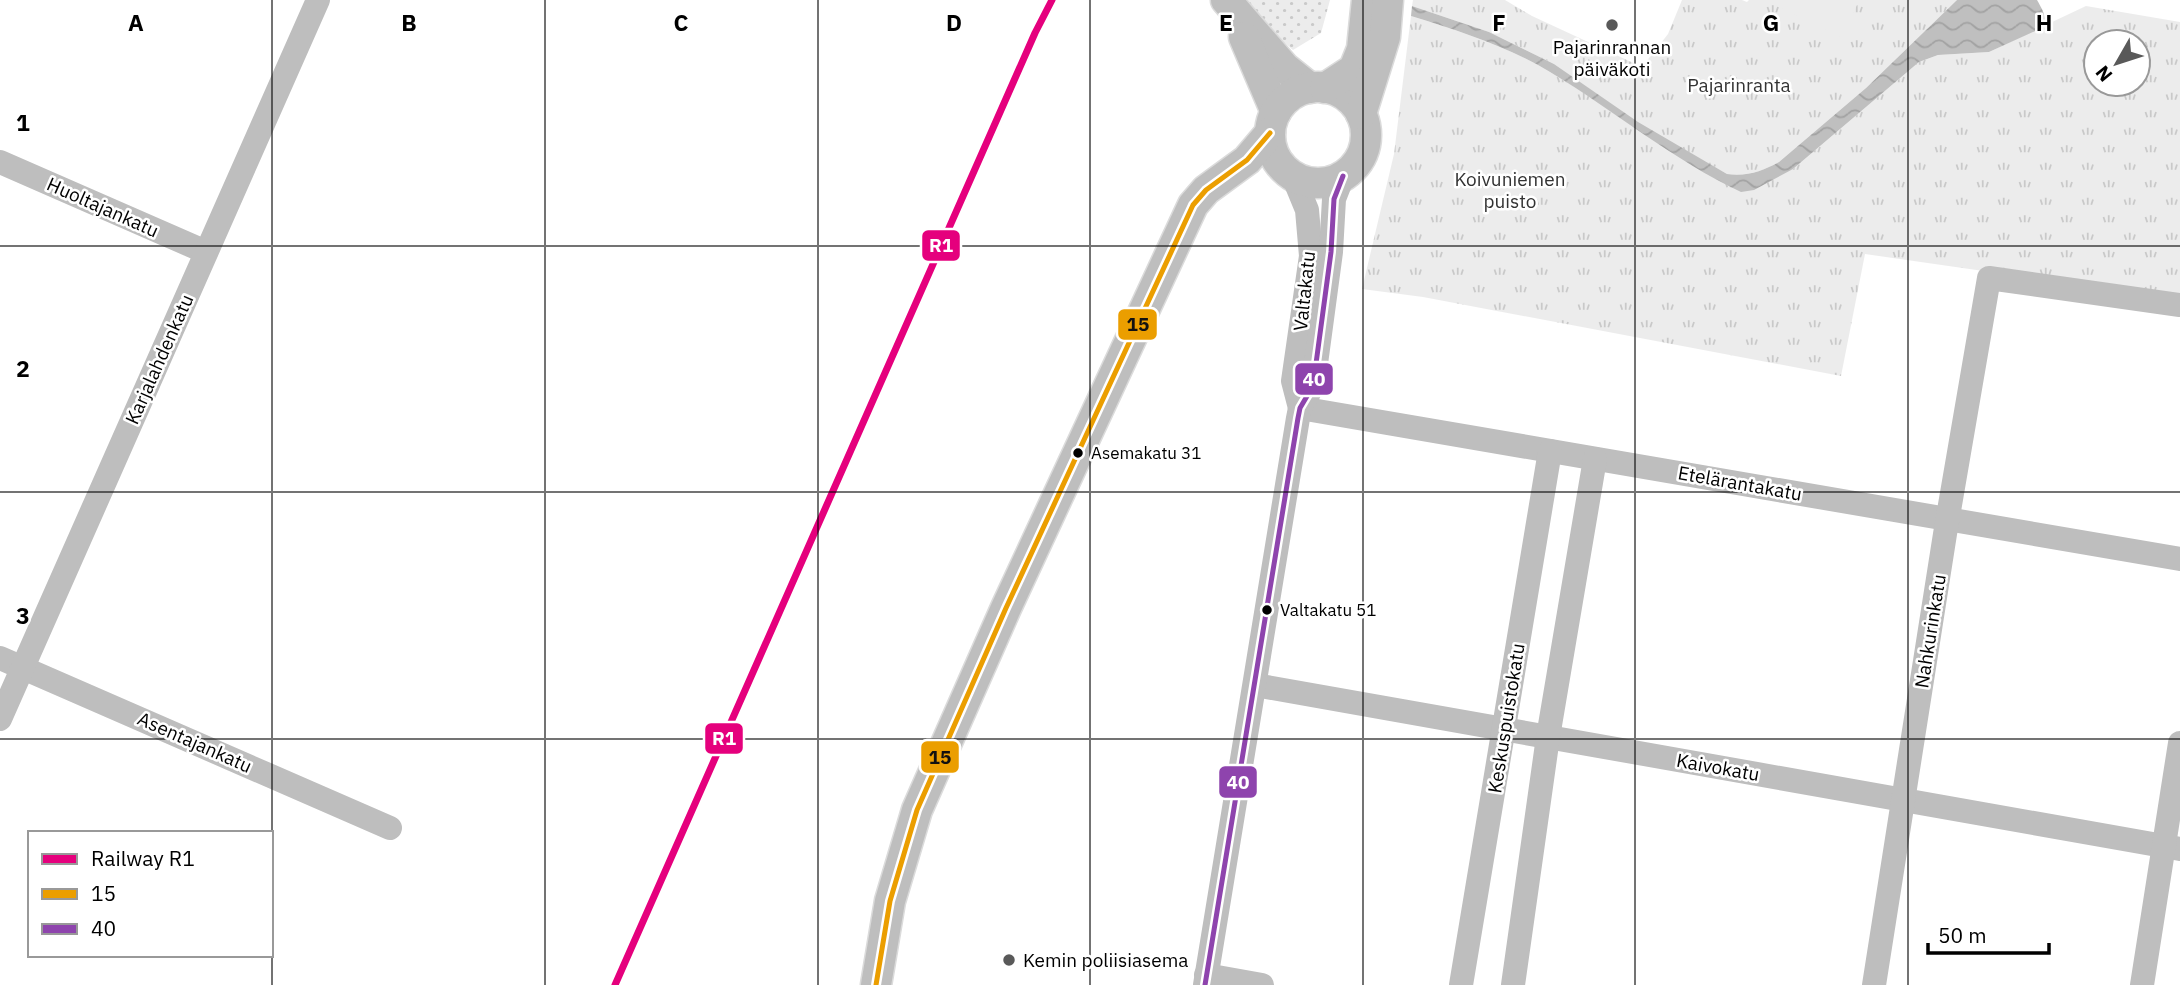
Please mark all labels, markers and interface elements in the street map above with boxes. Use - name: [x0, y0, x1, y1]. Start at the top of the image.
- text: A: [128, 7, 144, 37]
- text: B: [401, 7, 417, 37]
- text: C: [674, 7, 689, 37]
- text: D: [946, 7, 962, 37]
- text: E: [1219, 7, 1233, 37]
- text: F: [1492, 7, 1506, 37]
- text: G: [1763, 7, 1779, 37]
- text: H: [2036, 7, 2052, 37]
- marker: Pajarinrannan päiväkoti: [1604, 17, 1620, 33]
- north arrow: [2082, 28, 2152, 98]
- place label: Pajarinrannan päiväkoti: [1553, 35, 1671, 81]
- text: N: [2090, 61, 2117, 87]
- park label: Pajarinranta: [1687, 73, 1791, 97]
- text: 1: [16, 107, 30, 137]
- park label: Koivuniemen puisto: [1455, 167, 1565, 213]
- street label: Huoltajankatu: [43, 172, 163, 242]
- line badge: R1: [921, 229, 961, 262]
- text: R1: [929, 233, 954, 257]
- street label: Valtakatu: [1288, 250, 1320, 332]
- street label: Karjalahdenkatu: [120, 290, 198, 428]
- line badge: 15: [1117, 308, 1158, 341]
- text: 15: [1127, 312, 1149, 336]
- text: 2: [16, 353, 30, 383]
- line badge: 40: [1294, 362, 1334, 396]
- text: 40: [1303, 367, 1325, 391]
- place label: Asemakatu 31: [1091, 442, 1201, 464]
- marker: Asemakatu 31: [1071, 446, 1085, 460]
- street label: Etelärantakatu: [1676, 460, 1804, 506]
- street label: Nahkurinkatu: [1909, 572, 1951, 690]
- place label: Valtakatu 51: [1280, 599, 1377, 621]
- text: 3: [16, 600, 30, 630]
- marker: Valtakatu 51: [1260, 603, 1274, 617]
- street label: Keskuspuistokatu: [1482, 641, 1530, 795]
- street label: Asentajankatu: [134, 706, 256, 778]
- line badge: R1: [704, 722, 744, 755]
- text: R1: [712, 726, 737, 750]
- line badge: 15: [920, 740, 960, 774]
- text: 15: [929, 745, 951, 769]
- street label: Kaivokatu: [1675, 748, 1761, 786]
- line badge: 40: [1218, 765, 1258, 799]
- text: 40: [1227, 770, 1249, 794]
- legend: [28, 831, 273, 957]
- text: Railway R1: [91, 844, 195, 872]
- text: 15: [91, 879, 116, 907]
- scale bar: [1928, 912, 2049, 956]
- text: 40: [91, 914, 116, 942]
- text: 50 m: [1938, 921, 1987, 949]
- place label: Kemin poliisiasema: [1023, 948, 1189, 972]
- marker: Kemin poliisiasema: [1001, 952, 1017, 968]

